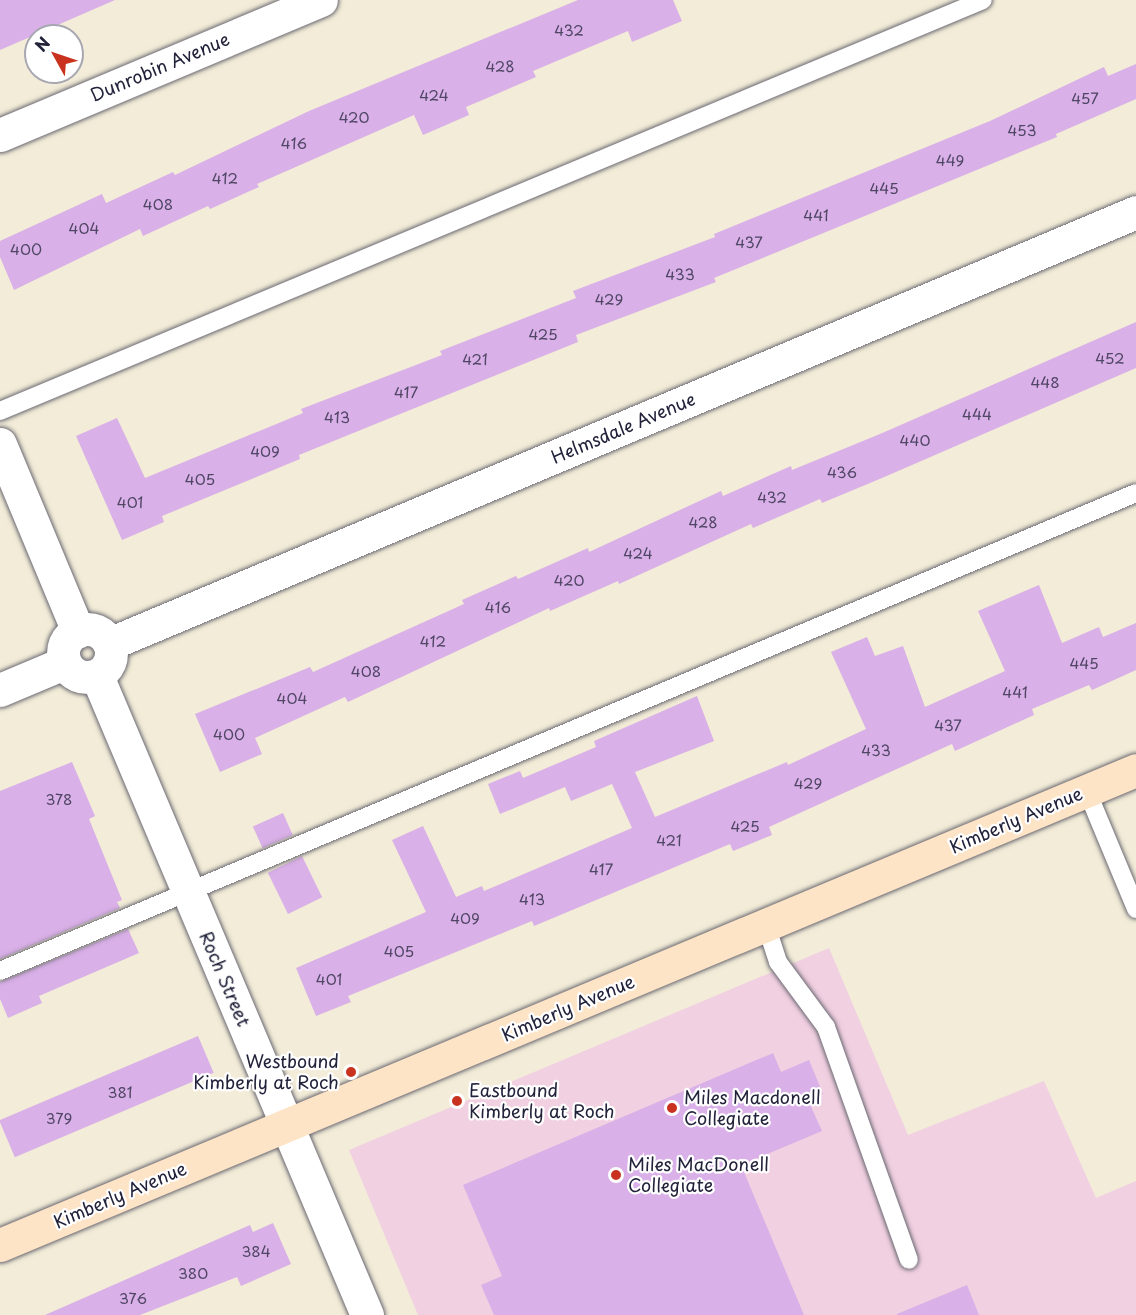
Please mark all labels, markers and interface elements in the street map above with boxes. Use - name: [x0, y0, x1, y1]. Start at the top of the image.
- house number: 432: [554, 21, 584, 39]
- north arrow: [24, 24, 84, 84]
- street label: Dunrobin Avenue: [87, 28, 233, 106]
- text: N: [28, 31, 55, 56]
- house number: 428: [485, 57, 515, 75]
- house number: 424: [419, 86, 449, 104]
- house number: 457: [1071, 89, 1099, 107]
- house number: 420: [339, 108, 369, 126]
- house number: 453: [1007, 121, 1037, 139]
- house number: 416: [281, 134, 307, 152]
- house number: 449: [936, 151, 964, 169]
- house number: 412: [212, 169, 238, 187]
- house number: 445: [869, 179, 899, 197]
- house number: 408: [143, 195, 173, 213]
- house number: 441: [803, 206, 829, 224]
- house number: 404: [69, 219, 99, 237]
- house number: 437: [735, 233, 763, 251]
- house number: 400: [10, 240, 42, 258]
- house number: 433: [665, 265, 695, 283]
- house number: 429: [595, 290, 623, 308]
- house number: 425: [528, 325, 558, 343]
- house number: 452: [1095, 349, 1125, 367]
- house number: 421: [462, 350, 488, 368]
- house number: 448: [1030, 373, 1060, 391]
- house number: 417: [394, 383, 418, 401]
- street label: Helmsdale Avenue: [547, 388, 699, 468]
- house number: 444: [962, 405, 992, 423]
- house number: 413: [324, 408, 350, 426]
- house number: 440: [900, 431, 930, 449]
- house number: 409: [250, 442, 280, 460]
- house number: 436: [827, 463, 857, 481]
- house number: 405: [185, 470, 215, 488]
- house number: 432: [757, 488, 787, 506]
- house number: 401: [117, 493, 143, 511]
- house number: 428: [688, 513, 718, 531]
- house number: 424: [623, 544, 653, 562]
- house number: 420: [554, 571, 584, 589]
- house number: 416: [485, 598, 511, 616]
- house number: 412: [420, 632, 446, 650]
- house number: 445: [1069, 654, 1099, 672]
- house number: 408: [351, 662, 381, 680]
- house number: 441: [1002, 683, 1028, 701]
- house number: 404: [277, 689, 307, 707]
- house number: 437: [934, 716, 962, 734]
- house number: 400: [213, 725, 245, 743]
- house number: 433: [861, 741, 891, 759]
- house number: 429: [794, 774, 822, 792]
- street label: Kimberly Avenue: [946, 782, 1086, 858]
- house number: 378: [46, 790, 72, 808]
- house number: 425: [730, 817, 760, 835]
- house number: 421: [656, 831, 682, 849]
- house number: 417: [589, 860, 613, 878]
- house number: 413: [519, 890, 545, 908]
- house number: 409: [450, 909, 480, 927]
- street label: Roch Street: [195, 928, 255, 1030]
- house number: 405: [384, 942, 414, 960]
- house number: 401: [316, 970, 342, 988]
- street label: Kimberly Avenue: [498, 970, 638, 1046]
- place label: Westbound Kimberly at Roch: [192, 1051, 339, 1094]
- marker: Westbound Kimberly at Roch: [344, 1065, 358, 1079]
- place label: Eastbound Kimberly at Roch: [469, 1080, 616, 1122]
- house number: 381: [108, 1083, 132, 1101]
- place label: Miles Macdonell Collegiate: [684, 1087, 823, 1130]
- marker: Eastbound Kimberly at Roch: [450, 1094, 464, 1108]
- marker: Miles Macdonell Collegiate: [665, 1101, 679, 1115]
- house number: 379: [46, 1109, 72, 1127]
- place label: Miles MacDonell Collegiate: [628, 1154, 771, 1196]
- street label: Kimberly Avenue: [50, 1157, 190, 1233]
- marker: Miles MacDonell Collegiate: [609, 1168, 623, 1182]
- house number: 384: [241, 1242, 271, 1260]
- house number: 380: [178, 1264, 208, 1282]
- house number: 376: [119, 1289, 147, 1307]

